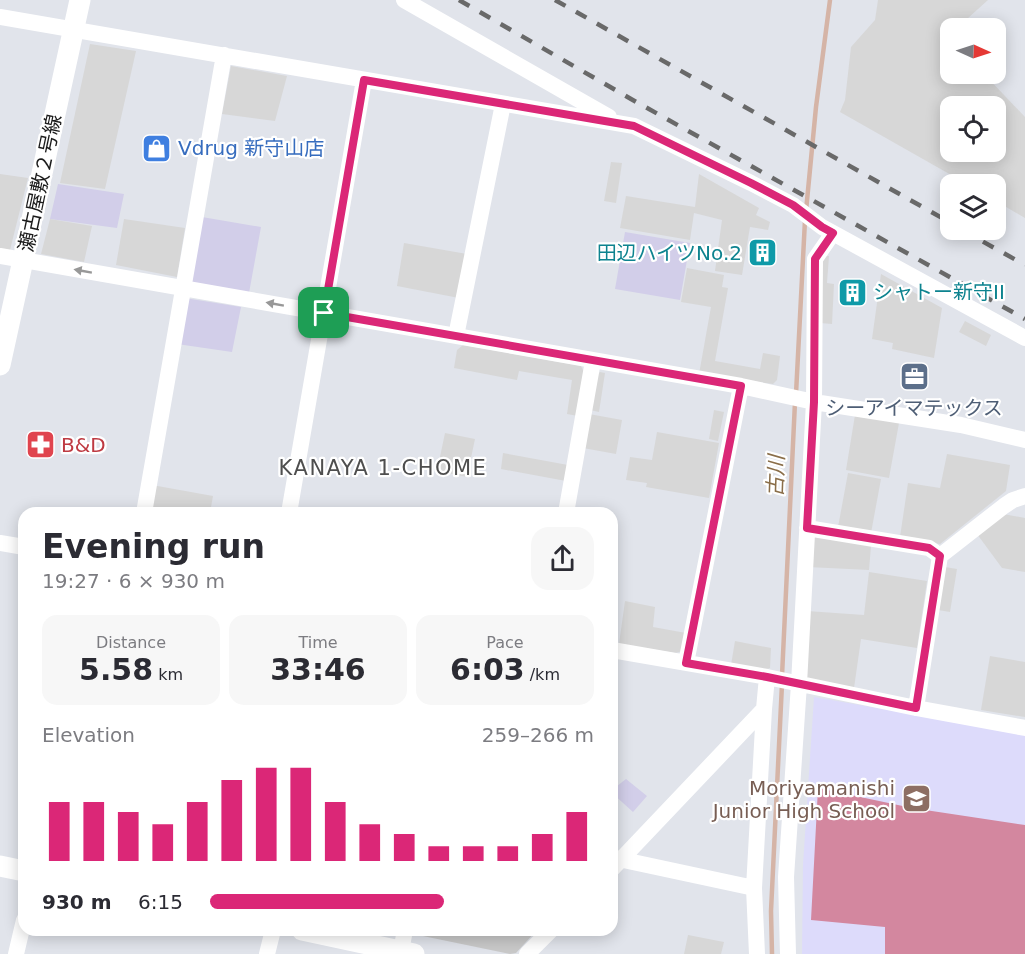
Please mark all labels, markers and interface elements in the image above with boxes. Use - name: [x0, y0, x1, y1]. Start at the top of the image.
- north arrow: [940, 18, 1006, 84]
- map controls: [940, 18, 1006, 240]
- button: locate: [940, 96, 1006, 162]
- street label: 瀬古屋敷２号線: [14, 112, 66, 254]
- shop icon: Vdrug 新守山店: [141, 132, 173, 164]
- place label: Vdrug 新守山店: [178, 136, 324, 160]
- button: layers: [940, 174, 1006, 240]
- building icon: 田辺ハイツNo.2: [747, 237, 779, 269]
- place label: 田辺ハイツNo.2: [596, 241, 742, 265]
- one-way arrow: [73, 266, 92, 275]
- building icon: シャトー新守II: [836, 276, 868, 308]
- place label: シャトー新守II: [873, 280, 1005, 304]
- pin: [298, 287, 349, 338]
- icon: arrive: [307, 296, 340, 329]
- one-way arrow: [265, 300, 284, 309]
- office icon: シーアイマテックス: [898, 361, 930, 393]
- place label: シーアイマテックス: [825, 396, 1003, 420]
- pharmacy icon: B&D: [24, 429, 56, 461]
- place label: B&D: [61, 433, 106, 457]
- water label: 古川: [763, 453, 789, 497]
- district label: KANAYA 1-CHOME: [279, 456, 487, 480]
- text: Evening run: [42, 527, 265, 566]
- button: share: [531, 527, 594, 590]
- text: 19:27 · 6 × 930 m: [42, 569, 225, 593]
- text: Distance: [96, 633, 166, 652]
- text: Time: [298, 633, 338, 652]
- text: Pace: [486, 633, 524, 652]
- text: 5.58: [79, 652, 153, 687]
- text: 33:46: [270, 652, 366, 687]
- text: 6:03: [450, 652, 525, 687]
- text: km: [153, 665, 183, 684]
- text: /km: [525, 665, 560, 684]
- text: Elevation: [42, 723, 135, 747]
- text: 259–266 m: [482, 723, 594, 747]
- place label: Moriyamanishi Junior High School: [711, 776, 895, 823]
- school or university icon: Moriyamanishi Junior High School: [900, 783, 932, 815]
- text: 930 m: [42, 890, 112, 914]
- text: 6:15: [138, 890, 183, 914]

